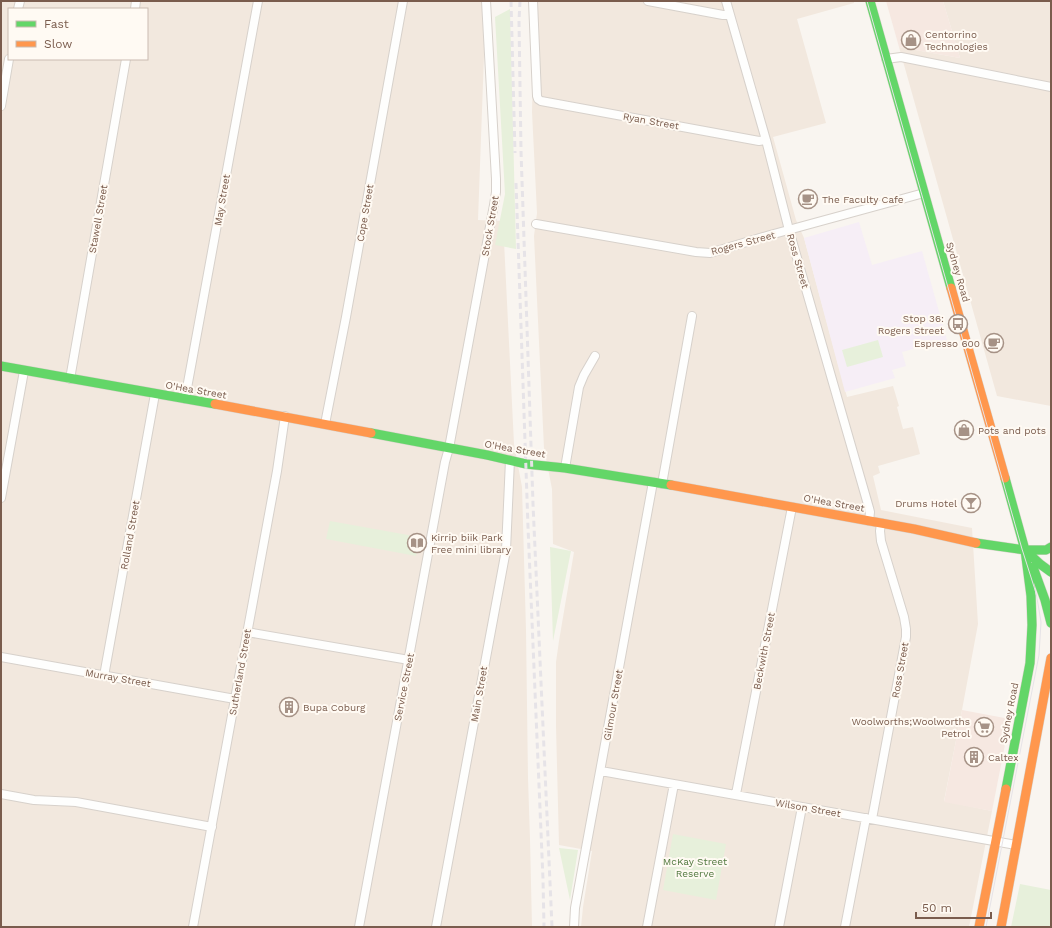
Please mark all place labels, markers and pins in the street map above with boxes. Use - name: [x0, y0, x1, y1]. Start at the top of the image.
- shop icon: Centorrino Technologies: [900, 29, 922, 51]
- place label: Centorrino Technologies: [925, 29, 988, 52]
- cafe icon: The Faculty Cafe: [797, 188, 819, 210]
- place label: The Faculty Cafe: [822, 194, 904, 205]
- place label: Stop 36: Rogers Street: [878, 313, 945, 336]
- bus stop icon: Stop 36: Rogers Street: [947, 313, 969, 335]
- cafe icon: Espresso 600: [983, 332, 1005, 354]
- place label: Espresso 600: [914, 338, 980, 349]
- shop icon: Pots and pots: [953, 419, 975, 441]
- place label: Pots and pots: [978, 425, 1046, 436]
- bar icon: Drums Hotel: [960, 492, 982, 514]
- place label: Drums Hotel: [895, 498, 957, 509]
- library icon: Kirrip biik Park Free mini library: [406, 532, 428, 554]
- place label: Kirrip biik Park Free mini library: [431, 532, 512, 555]
- building icon: Bupa Coburg: [278, 696, 300, 718]
- place label: Bupa Coburg: [303, 702, 366, 713]
- place label: Woolworths;Woolworths Petrol: [851, 716, 970, 739]
- supermarket icon: Woolworths;Woolworths Petrol: [973, 716, 995, 738]
- building icon: Caltex: [963, 746, 985, 768]
- place label: Caltex: [988, 752, 1018, 763]

